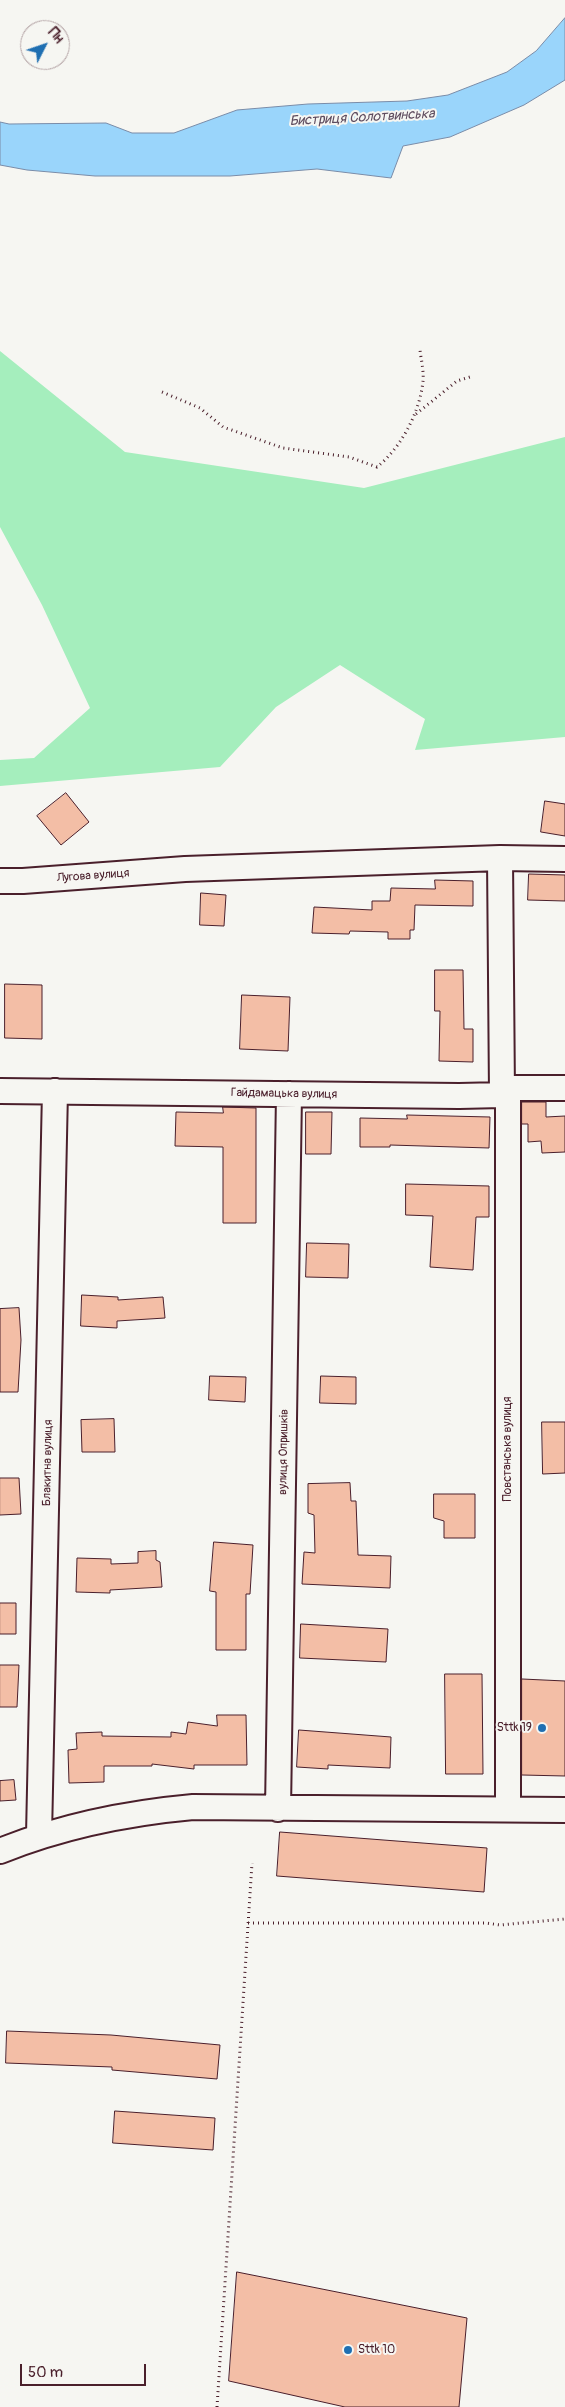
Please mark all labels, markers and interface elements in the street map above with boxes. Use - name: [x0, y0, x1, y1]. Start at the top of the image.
- north arrow: [20, 20, 70, 70]
- text: Пн: [44, 24, 67, 47]
- water label: Бистриця Солотвинська: [289, 106, 435, 130]
- street label: Лугова вулиця: [56, 866, 130, 886]
- street label: Гайдамацька вулиця: [231, 1086, 337, 1102]
- street label: Повстанська вулиця: [501, 1397, 515, 1501]
- street label: вулиця Опришків: [276, 1409, 292, 1495]
- street label: Блакитна вулиця: [40, 1420, 56, 1506]
- place label: Sttk 19: [497, 1721, 532, 1735]
- marker: Sttk 19: [536, 1722, 548, 1734]
- place label: Sttk 10: [358, 2343, 395, 2357]
- marker: Sttk 10: [342, 2344, 354, 2356]
- scale bar: [22, 2354, 149, 2386]
- text: 50 m: [28, 2363, 63, 2382]

